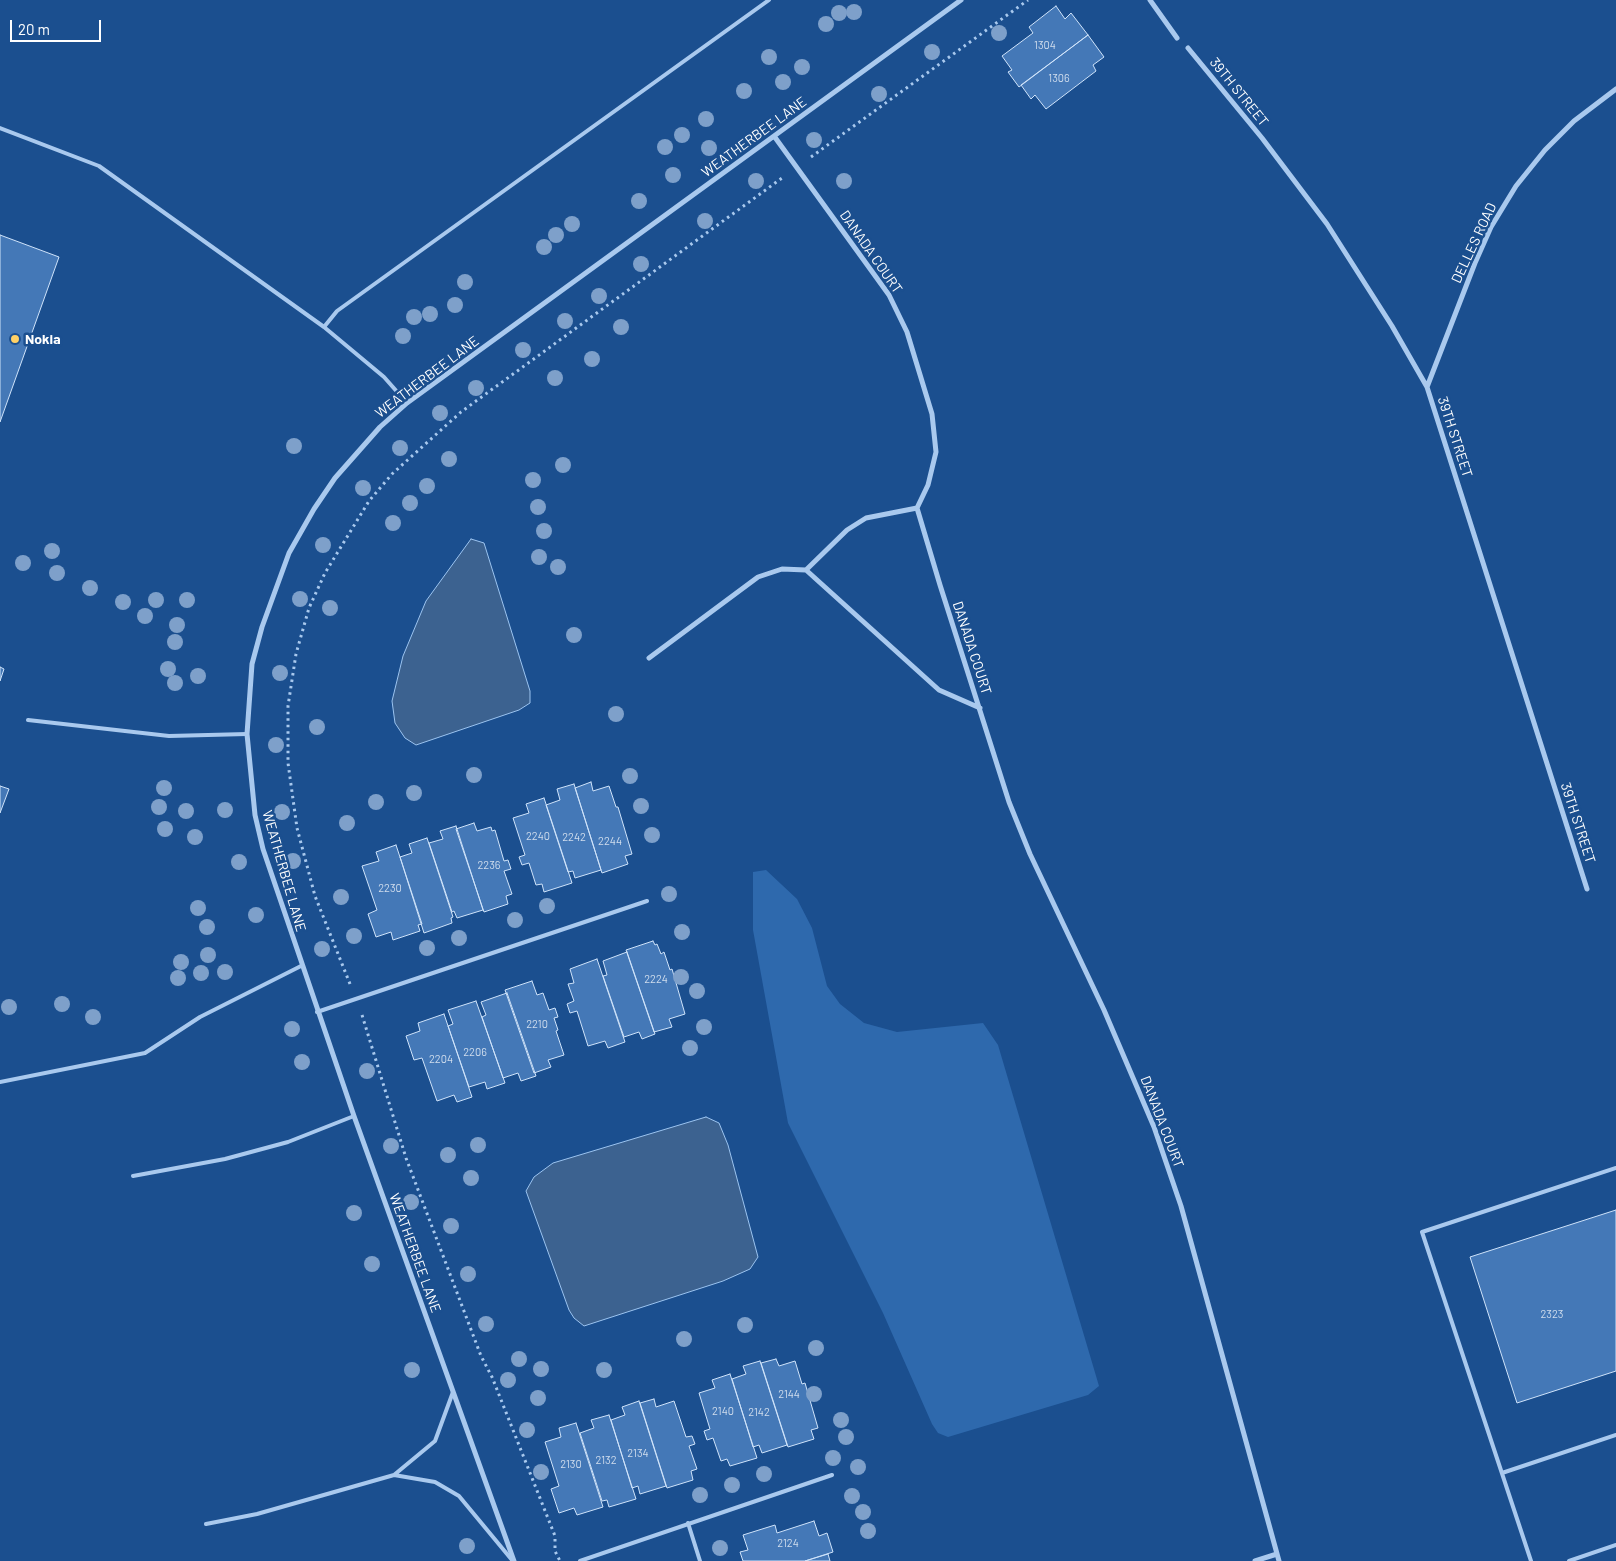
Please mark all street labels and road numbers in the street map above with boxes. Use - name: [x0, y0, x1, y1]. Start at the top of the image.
- street label: 39TH STREET: [1206, 54, 1272, 130]
- street label: WEATHERBEE LANE: [698, 93, 810, 181]
- street label: DELLES ROAD: [1448, 200, 1500, 286]
- street label: DANADA COURT: [836, 207, 906, 297]
- street label: WEATHERBEE LANE: [372, 332, 482, 422]
- street label: 39TH STREET: [1434, 395, 1476, 479]
- street label: DANADA COURT: [949, 599, 995, 697]
- street label: 39TH STREET: [1557, 781, 1599, 865]
- street label: WEATHERBEE LANE: [259, 808, 309, 934]
- street label: DANADA COURT: [1137, 1074, 1187, 1170]
- street label: WEATHERBEE LANE: [386, 1191, 444, 1315]

